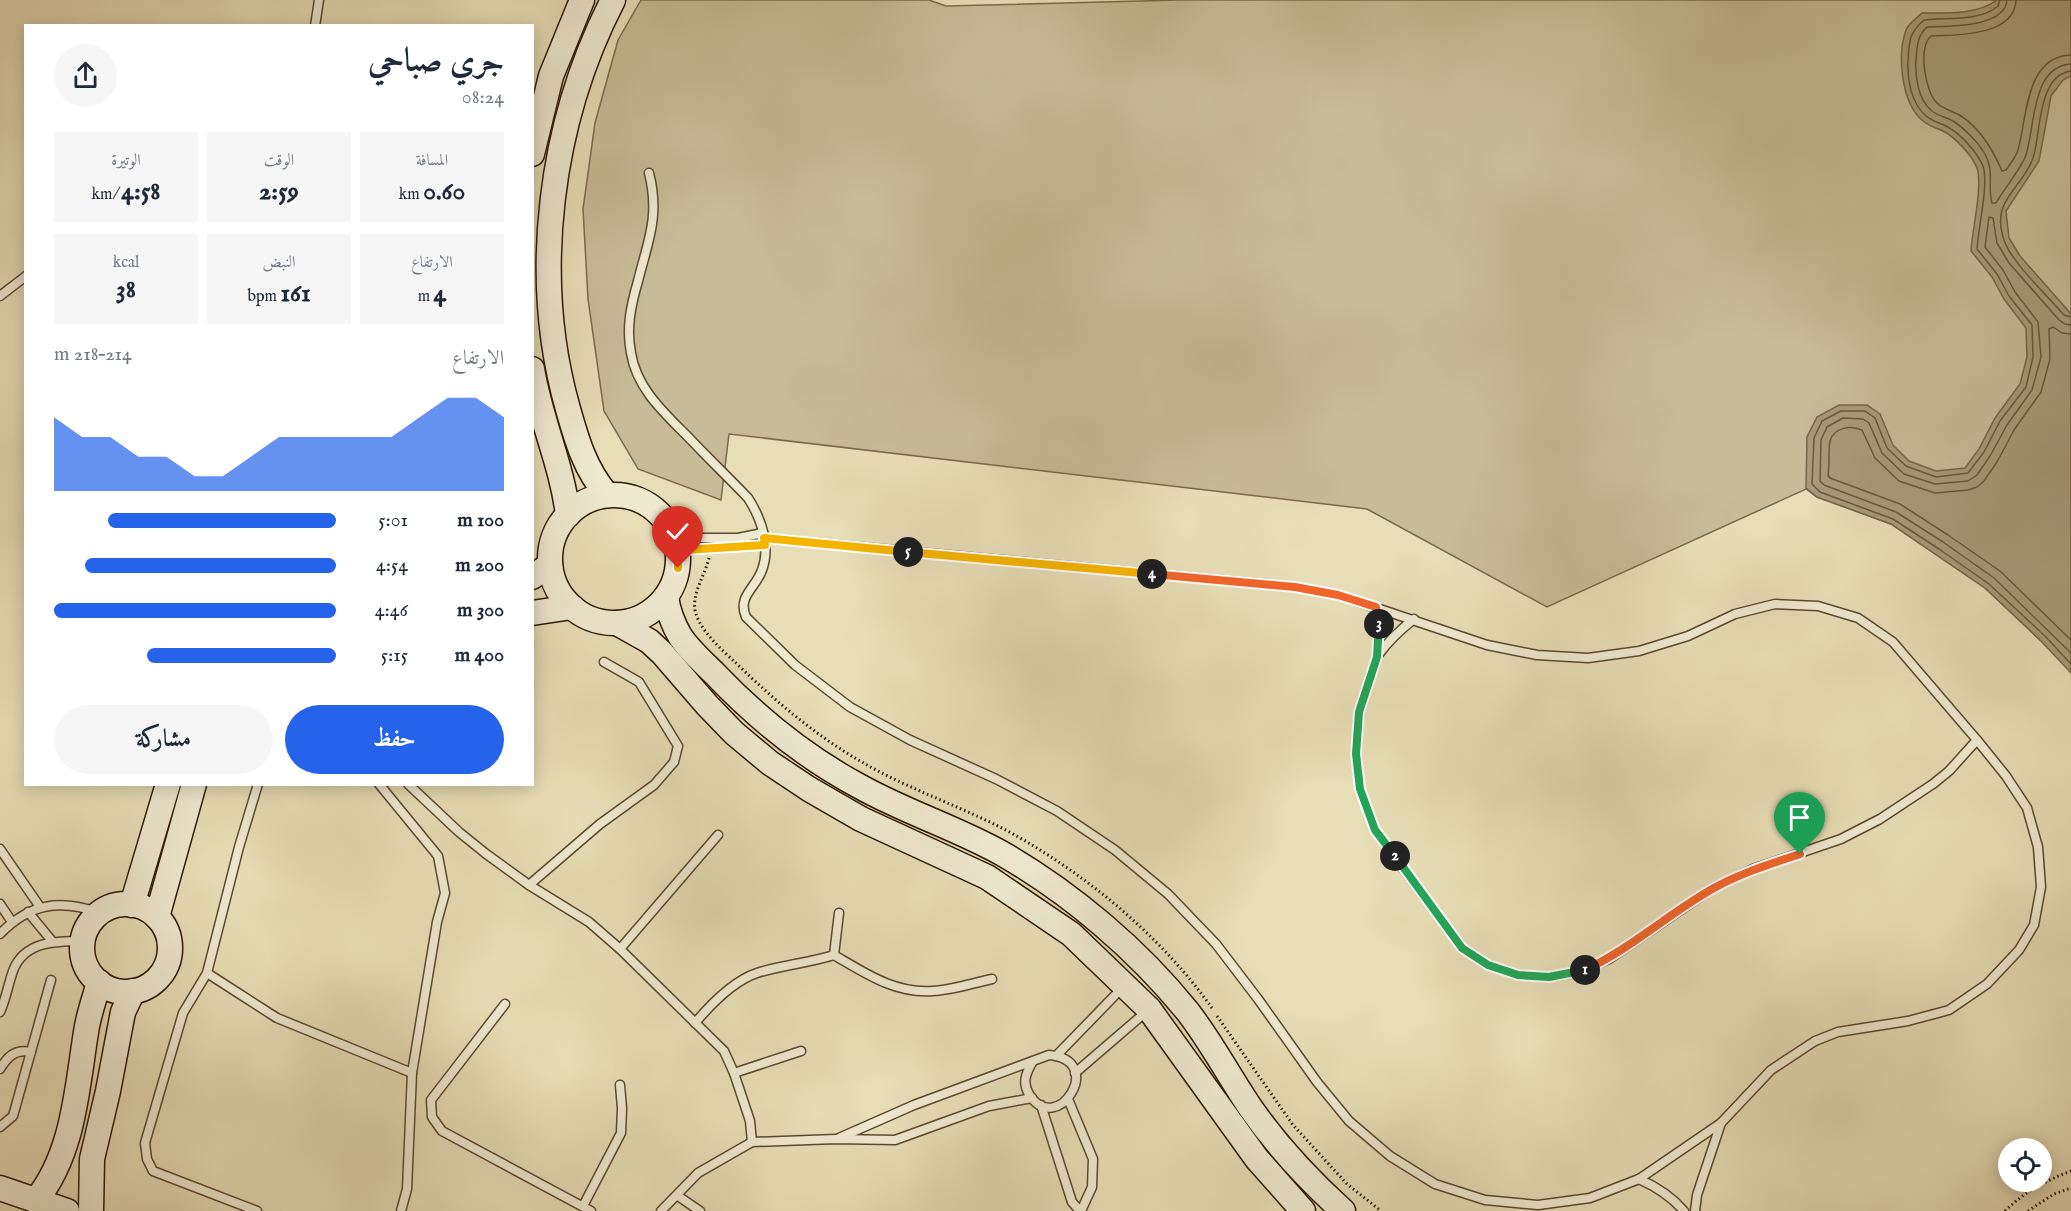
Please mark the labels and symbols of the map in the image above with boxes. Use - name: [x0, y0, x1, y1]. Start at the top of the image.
- pin: [652, 506, 703, 568]
- pin: 5: [893, 537, 923, 567]
- pin: 4: [1137, 559, 1167, 589]
- pin: 3: [1364, 609, 1394, 639]
- pin: [1774, 792, 1825, 854]
- pin: 2: [1380, 841, 1410, 871]
- pin: 1: [1570, 955, 1600, 985]

